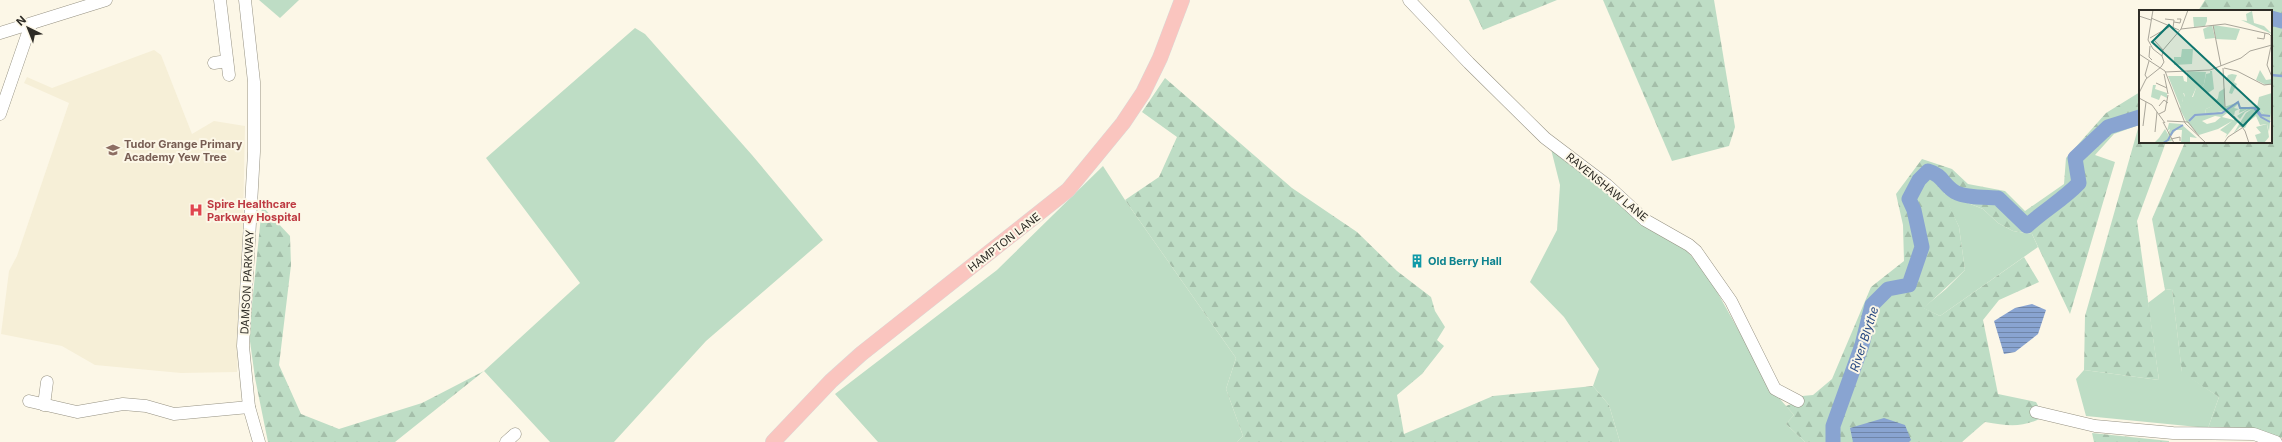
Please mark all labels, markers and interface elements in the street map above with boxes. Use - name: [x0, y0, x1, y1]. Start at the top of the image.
- north arrow: [8, 8, 48, 48]
- inset map: [2139, 10, 2272, 143]
- text: N: [13, 13, 29, 29]
- place label: Tudor Grange Primary Academy Yew Tree: [124, 137, 243, 164]
- school or university icon: Tudor Grange Primary Academy Yew Tree: [105, 142, 121, 158]
- street label: RAVENSHAW LANE: [1563, 150, 1651, 224]
- place label: Spire Healthcare Parkway Hospital: [207, 197, 301, 224]
- hospital icon: Spire Healthcare Parkway Hospital: [188, 202, 204, 218]
- street label: HAMPTON LANE: [965, 209, 1043, 275]
- street label: DAMSON PARKWAY: [237, 229, 257, 335]
- building icon: Old Berry Hall: [1409, 253, 1425, 269]
- place label: Old Berry Hall: [1428, 254, 1502, 268]
- water label: River Blythe: [1846, 304, 1882, 373]

